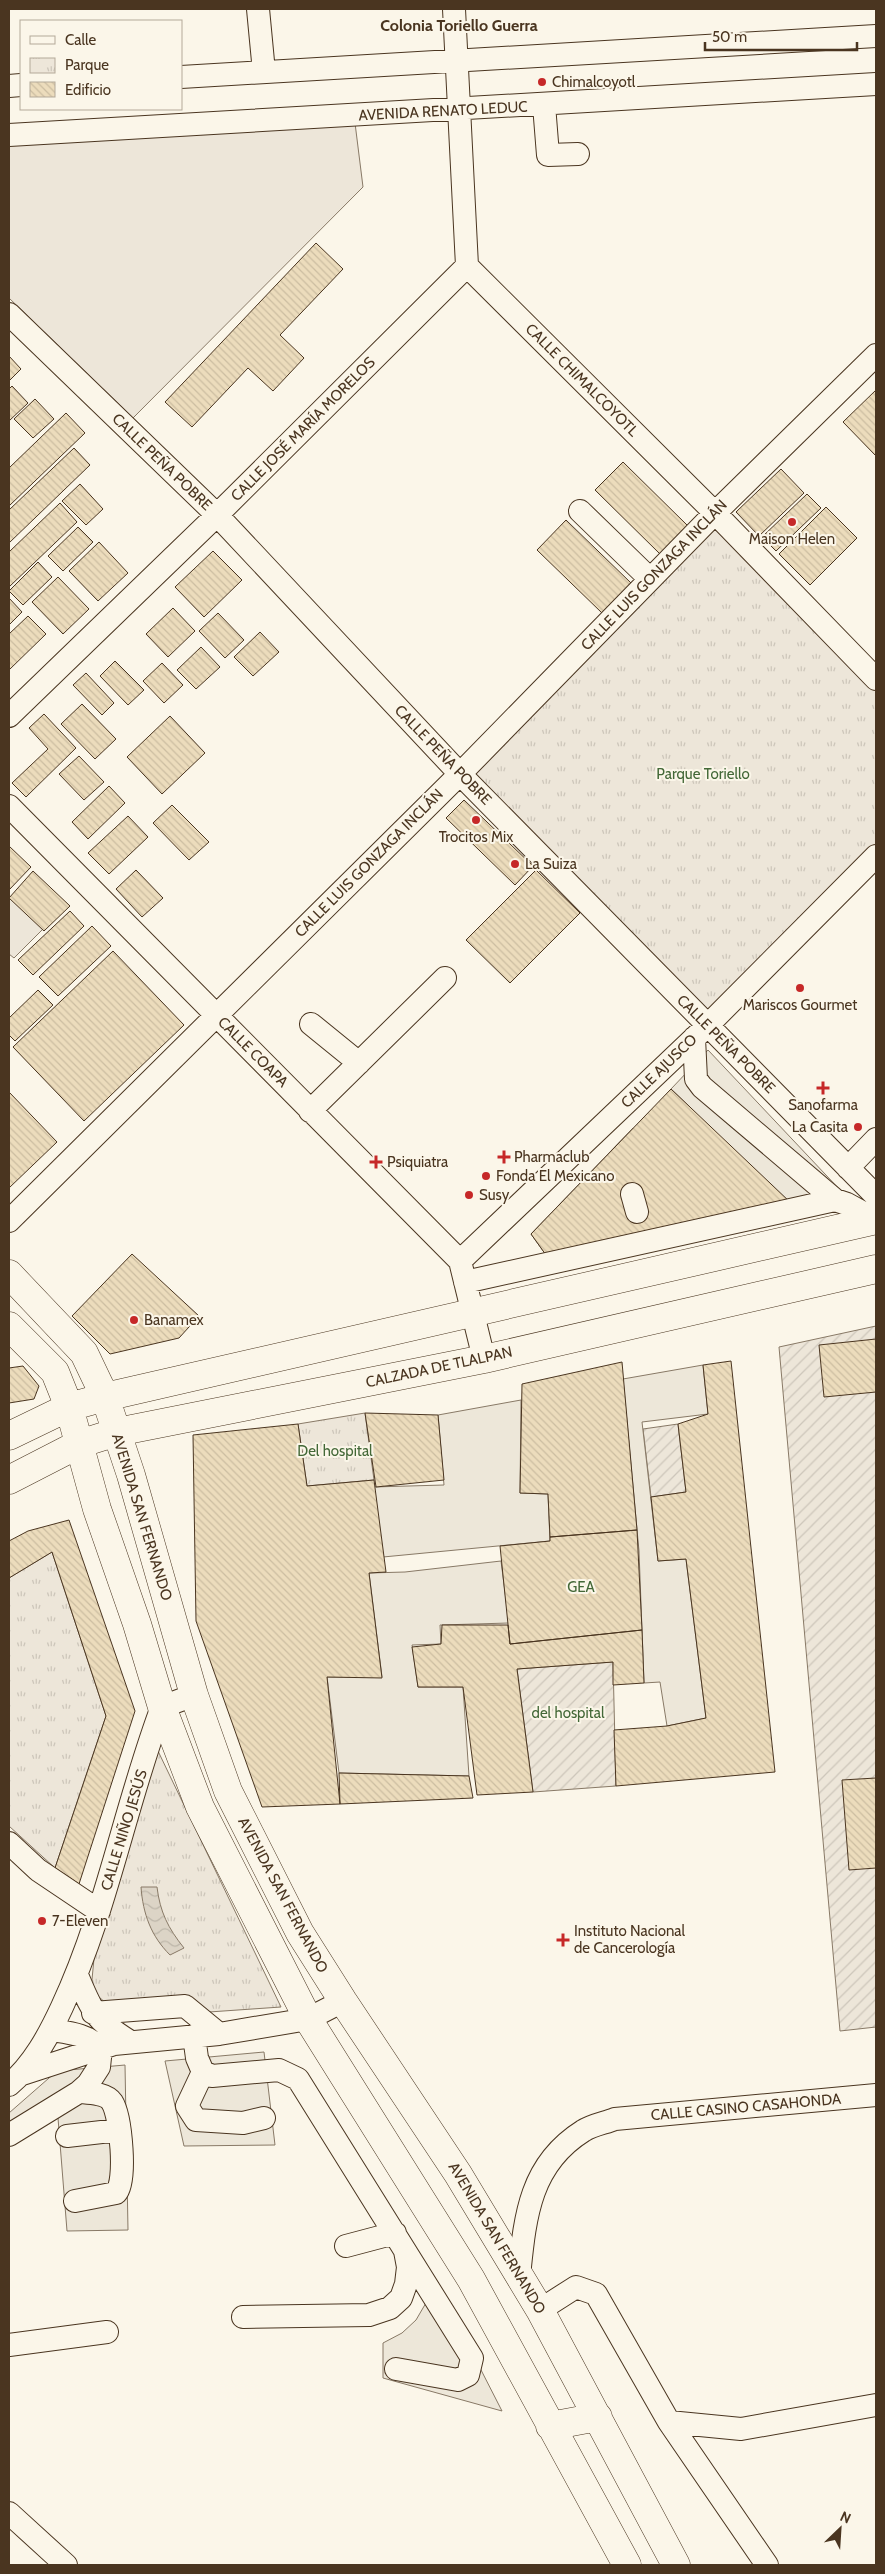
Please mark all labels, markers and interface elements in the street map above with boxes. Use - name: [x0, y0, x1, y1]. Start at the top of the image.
- district label: Colonia Toriello Guerra: [380, 16, 538, 35]
- legend: [20, 20, 182, 110]
- scale bar: [705, 20, 858, 52]
- text: 50 m: [712, 28, 747, 46]
- text: Calle: [65, 31, 96, 49]
- text: Parque: [65, 56, 109, 74]
- place label: Chimalcoyotl: [552, 73, 636, 91]
- marker: Chimalcoyotl: [536, 76, 548, 88]
- text: Edificio: [65, 81, 111, 99]
- street label: AVENIDA RENATO LEDUC: [358, 98, 528, 124]
- street label: CALLE CHIMALCOYOTL: [522, 320, 643, 441]
- street label: CALLE JOSÉ MARÍA MORELOS: [226, 352, 379, 505]
- street label: CALLE PEÑA POBRE: [108, 410, 216, 514]
- street label: CALLE LUIS GONZAGA INCLÁN: [577, 495, 731, 654]
- marker: Maison Helen: [786, 516, 798, 528]
- place label: Maison Helen: [749, 530, 835, 548]
- street label: CALLE PEÑA POBRE: [391, 701, 495, 809]
- park label: Parque Toriello: [656, 765, 750, 783]
- street label: CALLE LUIS GONZAGA INCLÁN: [290, 784, 447, 941]
- marker: Trocitos Mix: [470, 814, 482, 826]
- place label: Trocitos Mix: [439, 828, 513, 846]
- place label: La Suiza: [525, 855, 578, 873]
- marker: La Suiza: [509, 858, 521, 870]
- marker: Mariscos Gourmet: [794, 982, 806, 994]
- street label: CALLE PEÑA POBRE: [673, 991, 779, 1097]
- place label: Mariscos Gourmet: [743, 996, 857, 1014]
- street label: CALLE COAPA: [214, 1013, 292, 1091]
- street label: CALLE AJUSCO: [617, 1030, 701, 1112]
- marker: Sanofarma: [817, 1082, 829, 1094]
- place label: Sanofarma: [788, 1096, 859, 1114]
- place label: La Casita: [792, 1118, 849, 1136]
- marker: La Casita: [852, 1121, 864, 1133]
- place label: Pharmaclub: [514, 1148, 589, 1166]
- marker: Pharmaclub: [498, 1151, 510, 1163]
- place label: Psiquiatra: [387, 1153, 449, 1171]
- marker: Psiquiatra: [369, 1155, 383, 1169]
- place label: Fonda El Mexicano: [496, 1167, 614, 1185]
- marker: Fonda El Mexicano: [480, 1170, 492, 1182]
- place label: Susy: [479, 1186, 510, 1204]
- marker: Susy: [463, 1189, 475, 1201]
- place label: Banamex: [144, 1311, 204, 1329]
- marker: Banamex: [128, 1314, 140, 1326]
- street label: CALZADA DE TLALPAN: [364, 1343, 514, 1391]
- street label: AVENIDA SAN FERNANDO: [108, 1431, 176, 1603]
- park label: Del hospital: [297, 1442, 373, 1460]
- park label: GEA: [567, 1578, 596, 1596]
- park label: del hospital: [532, 1704, 605, 1722]
- street label: CALLE NIÑO JESÚS: [96, 1767, 151, 1893]
- street label: AVENIDA SAN FERNANDO: [234, 1814, 332, 1976]
- place label: 7-Eleven: [52, 1912, 108, 1930]
- marker: 7-Eleven: [36, 1915, 48, 1927]
- place label: Instituto Nacional de Cancerología: [574, 1922, 685, 1957]
- marker: Instituto Nacional de Cancerología: [556, 1933, 570, 1947]
- street label: CALLE CASINO CASAHONDA: [650, 2090, 843, 2124]
- street label: AVENIDA SAN FERNANDO: [445, 2159, 549, 2317]
- north arrow: [815, 2504, 865, 2554]
- text: N: [837, 2507, 854, 2527]

